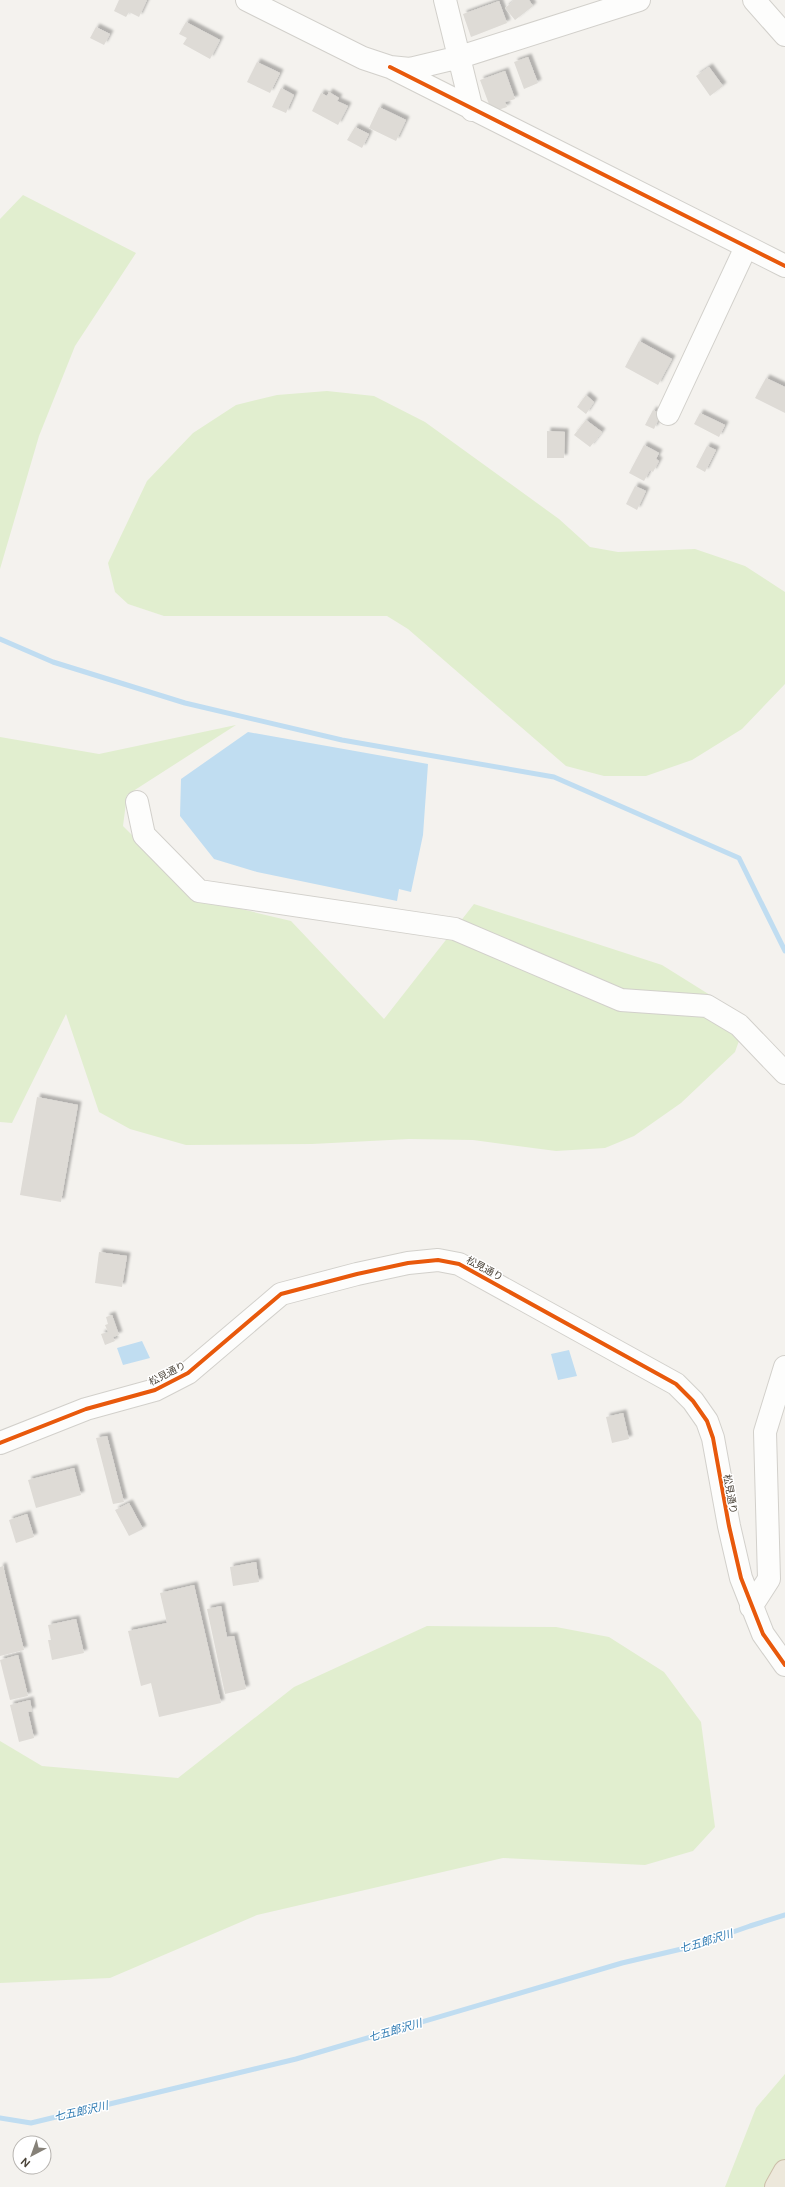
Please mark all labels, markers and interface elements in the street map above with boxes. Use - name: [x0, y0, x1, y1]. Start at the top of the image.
- street label: 松見通り: [464, 1253, 505, 1284]
- street label: 松見通り: [146, 1359, 188, 1388]
- street label: 松見通り: [721, 1473, 740, 1515]
- water label: 七五郎沢川: [678, 1926, 735, 1956]
- water label: 七五郎沢川: [367, 2015, 424, 2044]
- water label: 七五郎沢川: [53, 2098, 110, 2124]
- north arrow: [12, 2135, 52, 2175]
- text: N: [18, 2155, 33, 2170]

